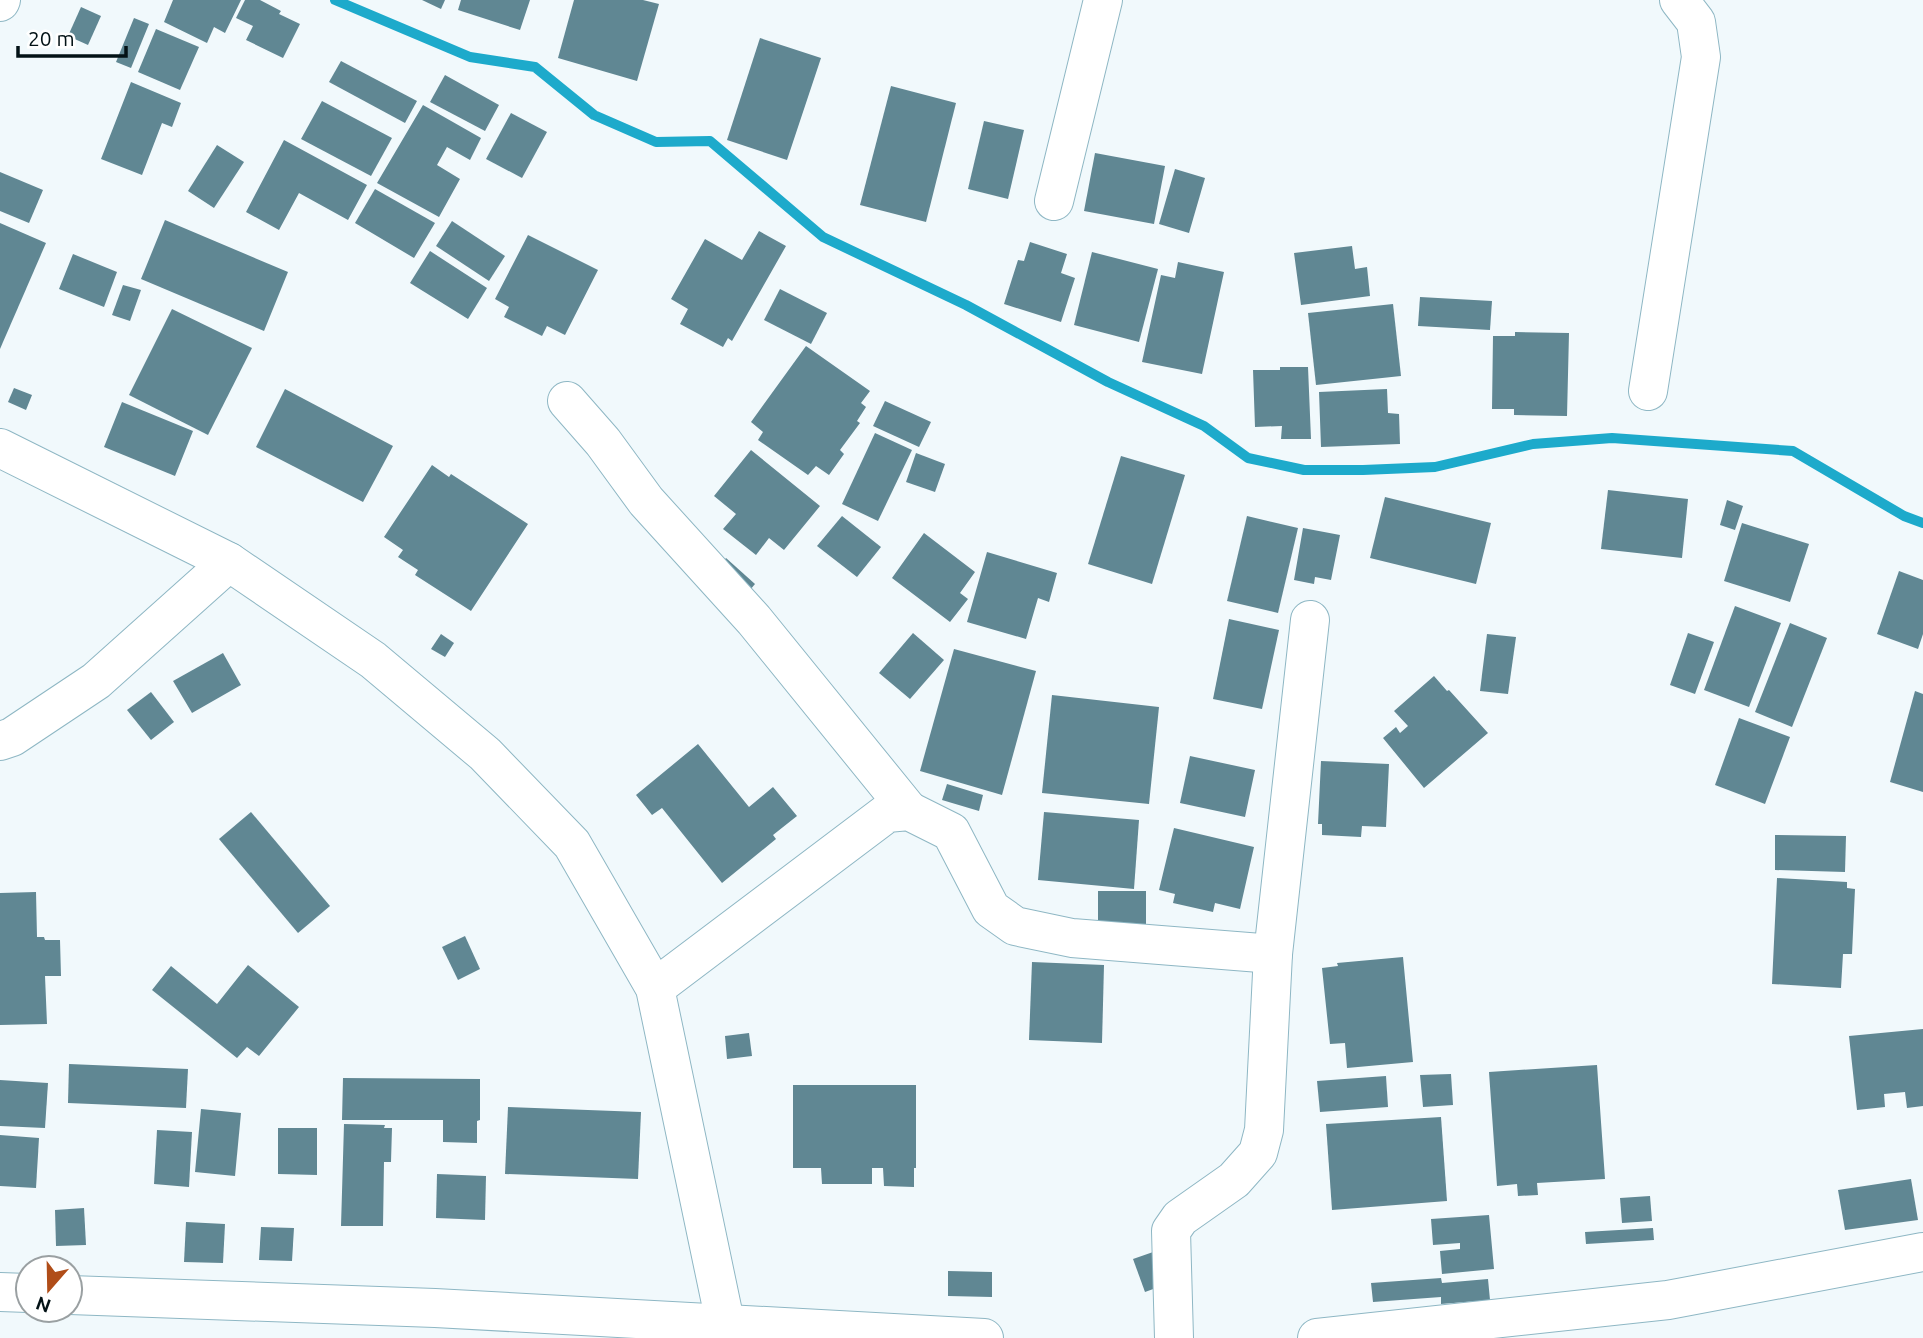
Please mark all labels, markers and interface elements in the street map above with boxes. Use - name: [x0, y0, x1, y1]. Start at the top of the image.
- scale bar: [18, 14, 126, 58]
- text: 20 m: [28, 26, 75, 50]
- north arrow: [14, 1254, 84, 1324]
- text: N: [33, 1292, 54, 1318]

